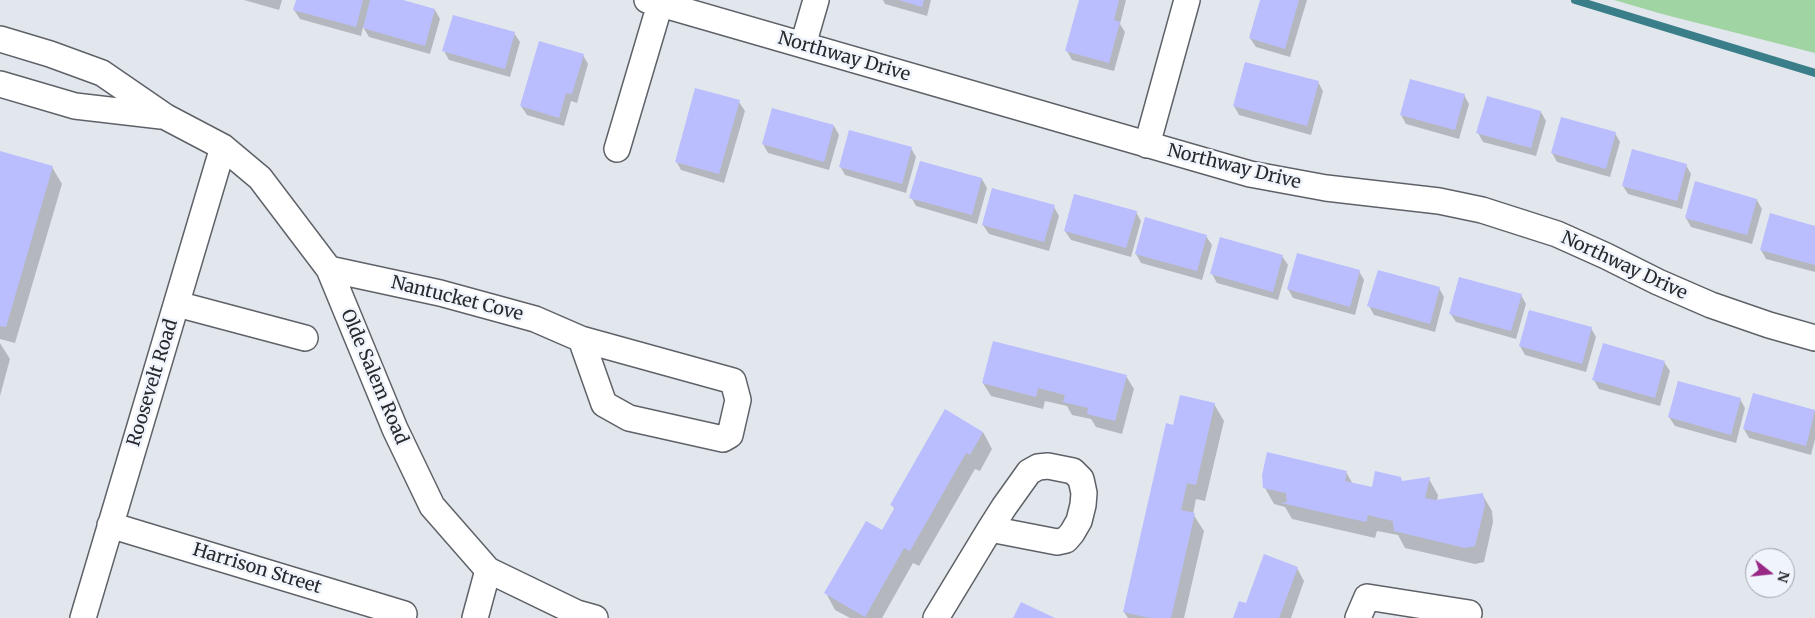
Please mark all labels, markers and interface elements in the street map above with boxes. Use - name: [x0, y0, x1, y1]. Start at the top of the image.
- street label: Northway Drive: [775, 28, 913, 86]
- street label: Northway Drive: [1165, 140, 1303, 194]
- street label: Northway Drive: [1557, 227, 1691, 305]
- street label: Nantucket Cove: [389, 272, 525, 326]
- street label: Olde Salem Road: [336, 306, 412, 448]
- street label: Roosevelt Road: [123, 317, 183, 449]
- street label: Harrison Street: [190, 539, 324, 599]
- north arrow: [1745, 548, 1795, 598]
- text: N: [1773, 569, 1794, 585]

